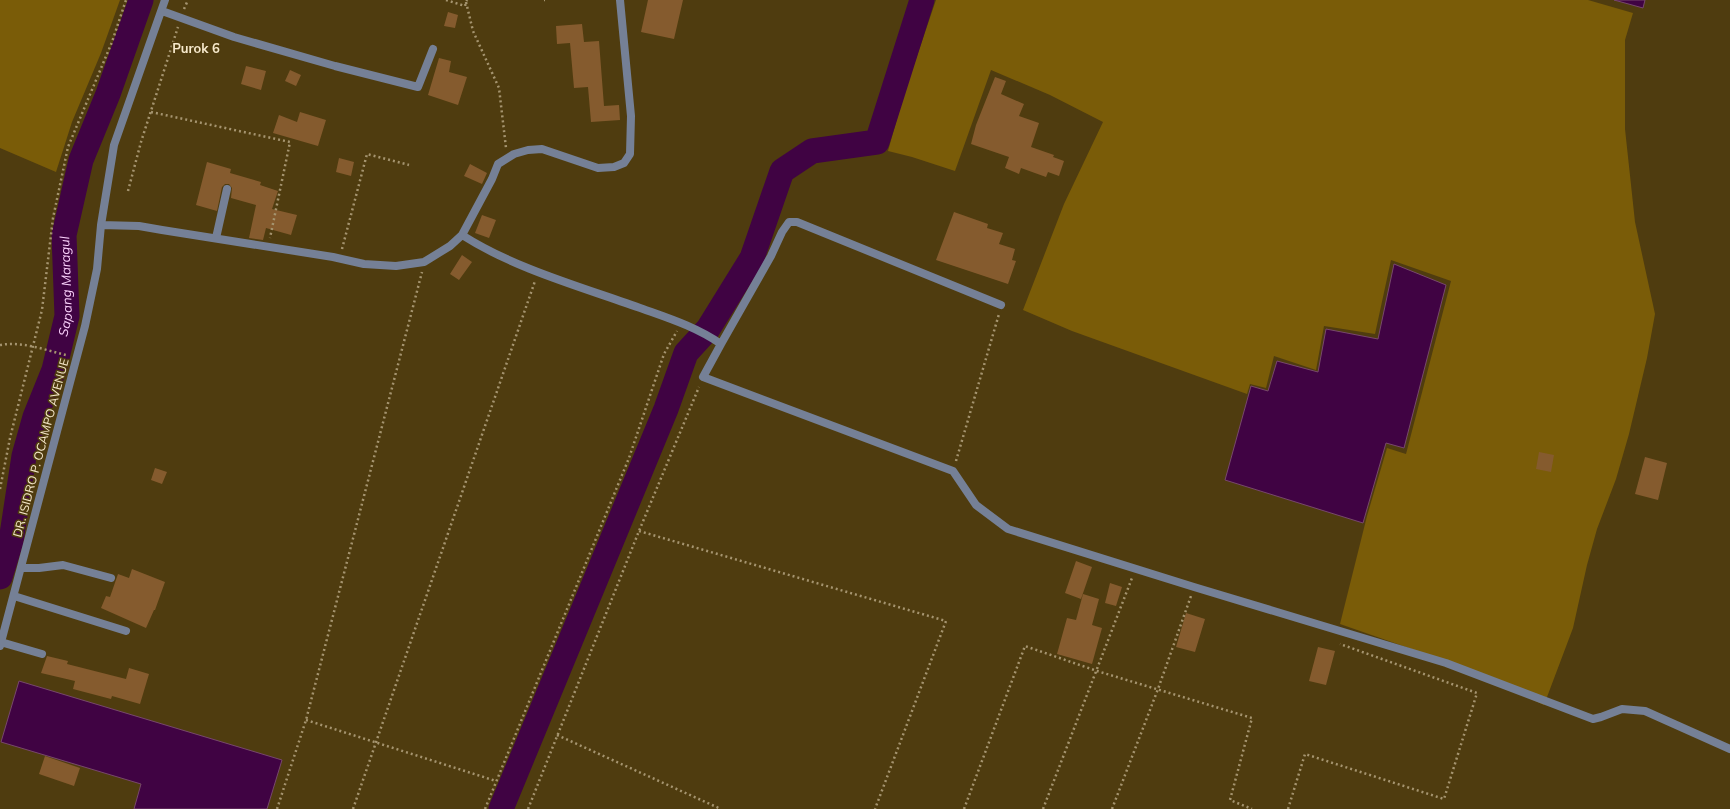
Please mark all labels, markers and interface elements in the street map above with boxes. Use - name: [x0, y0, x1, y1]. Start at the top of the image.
- district label: Purok 6: [172, 40, 220, 56]
- water label: Sapang Maragul: [54, 235, 76, 338]
- street label: DR. ISIDRO P. OCAMPO AVENUE: [9, 357, 72, 539]

